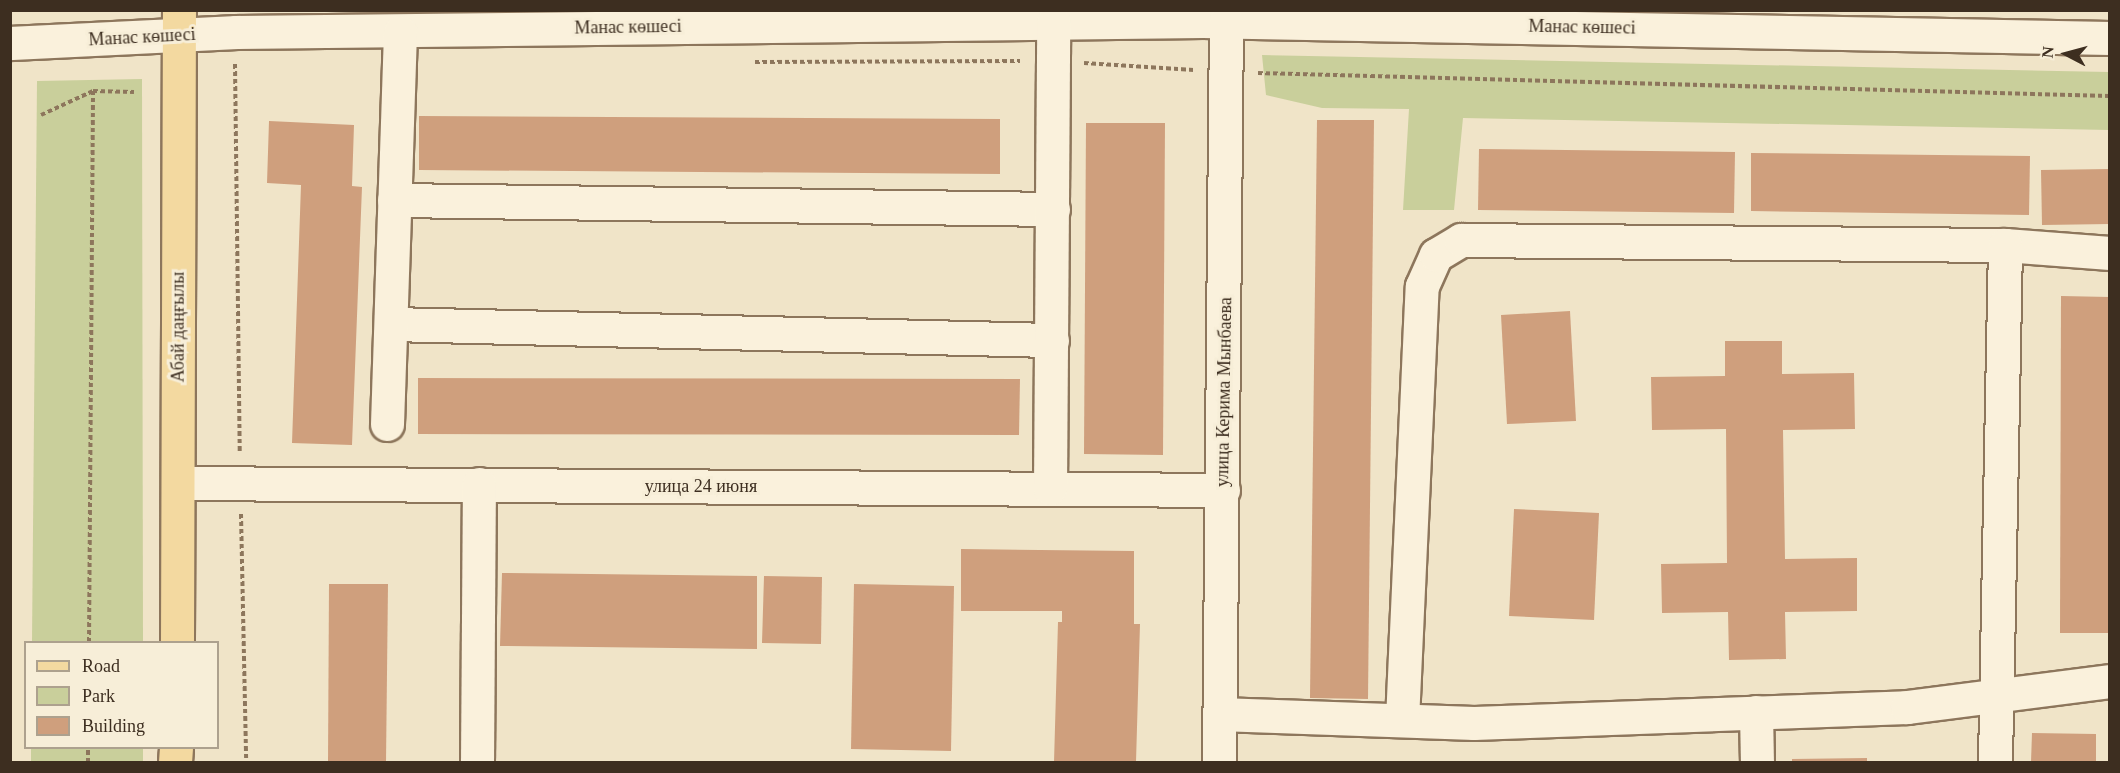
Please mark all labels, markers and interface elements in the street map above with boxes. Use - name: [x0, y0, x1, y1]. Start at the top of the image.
- street label: Манас көшесі: [574, 15, 682, 39]
- street label: Манас көшесі: [1528, 15, 1636, 39]
- street label: Манас көшесі: [88, 23, 196, 51]
- north arrow: [2036, 24, 2096, 84]
- text: N: [2039, 45, 2057, 59]
- street label: Абай даңғылы: [167, 272, 189, 382]
- street label: улица Керима Мынбаева: [1212, 297, 1236, 487]
- street label: улица 24 июня: [645, 475, 757, 497]
- legend: [24, 641, 219, 749]
- text: Road: [82, 656, 120, 676]
- text: Park: [82, 686, 115, 706]
- text: Building: [82, 716, 145, 736]

